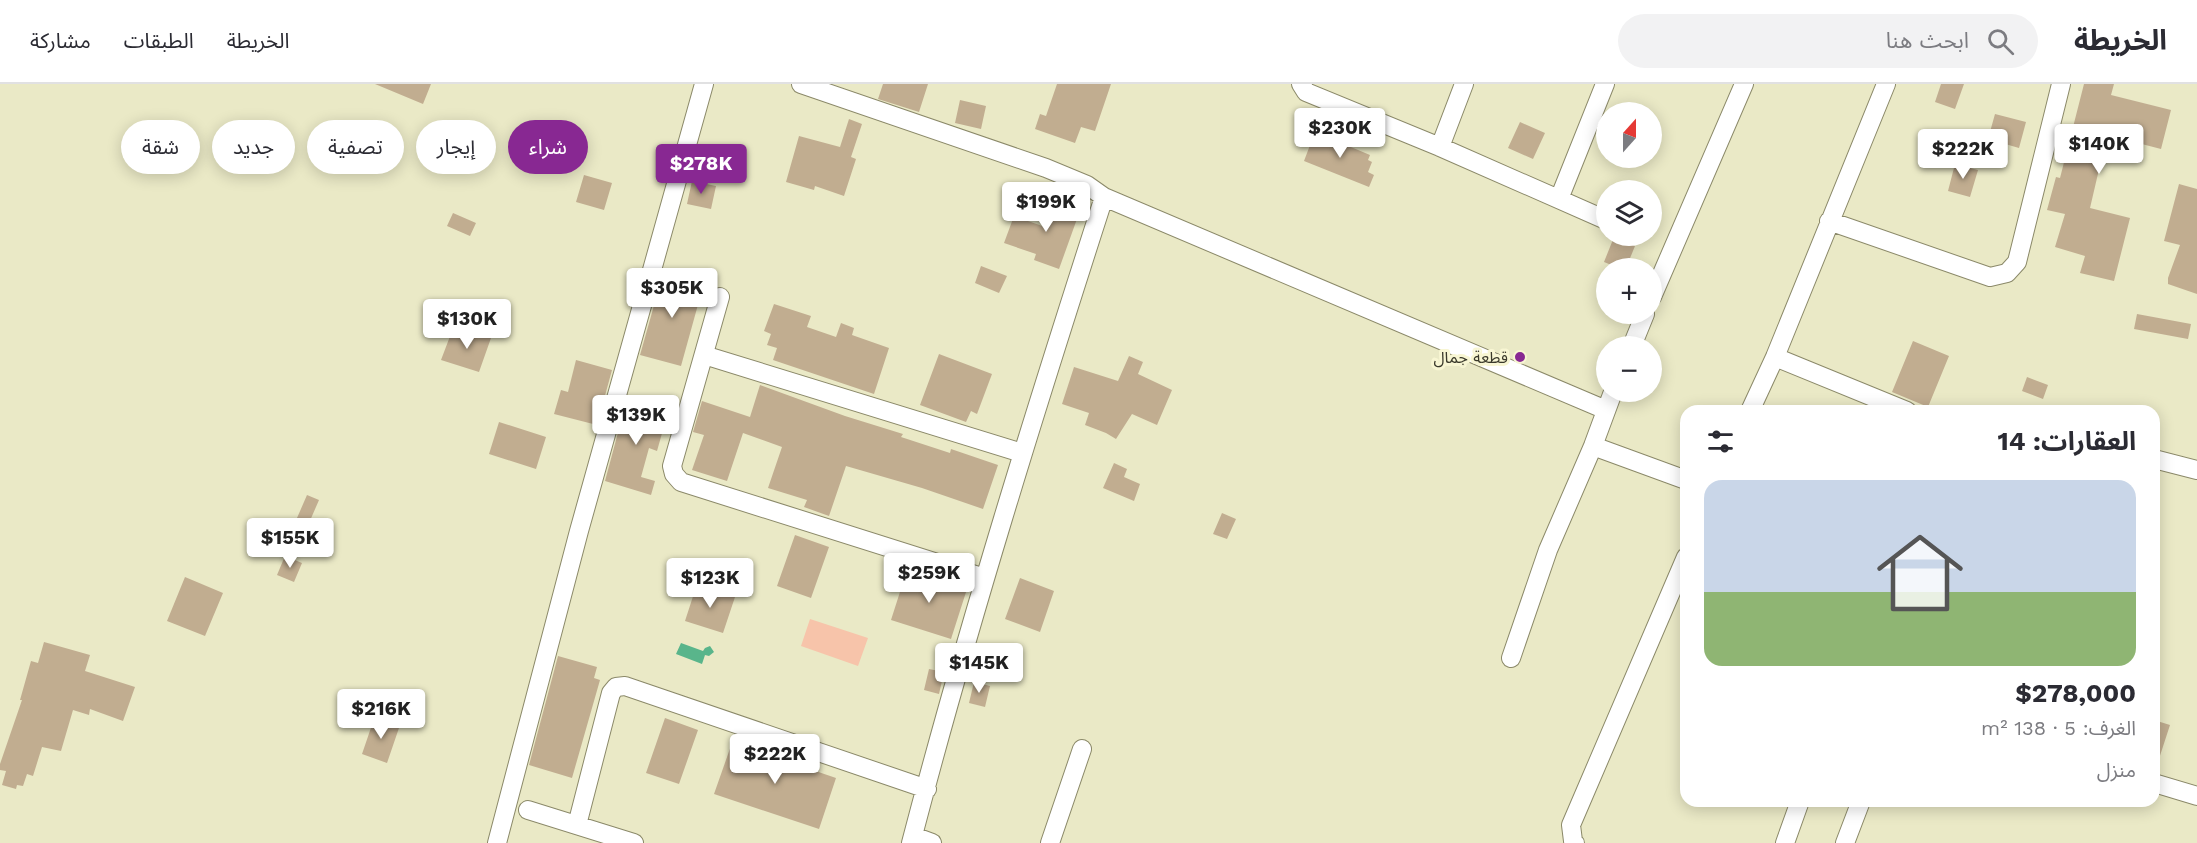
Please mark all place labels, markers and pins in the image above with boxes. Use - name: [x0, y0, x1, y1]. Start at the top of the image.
- pin: $230K: [1298, 108, 1382, 159]
- pin: $140K: [2057, 124, 2141, 175]
- pin: $222K: [1921, 129, 2005, 180]
- pin: $278K: [659, 144, 743, 195]
- pin: $199K: [1004, 182, 1088, 233]
- pin: $305K: [630, 268, 714, 319]
- pin: $130K: [425, 299, 509, 350]
- place label: قطعة جمال: [1433, 348, 1508, 368]
- marker: قطعة جمال: [1513, 350, 1527, 364]
- pin: $139K: [594, 395, 678, 446]
- pin: $155K: [248, 518, 332, 569]
- pin: $259K: [887, 553, 971, 604]
- pin: $123K: [668, 558, 752, 609]
- pin: $145K: [937, 643, 1021, 694]
- pin: $216K: [339, 689, 423, 740]
- pin: $222K: [733, 734, 817, 785]

